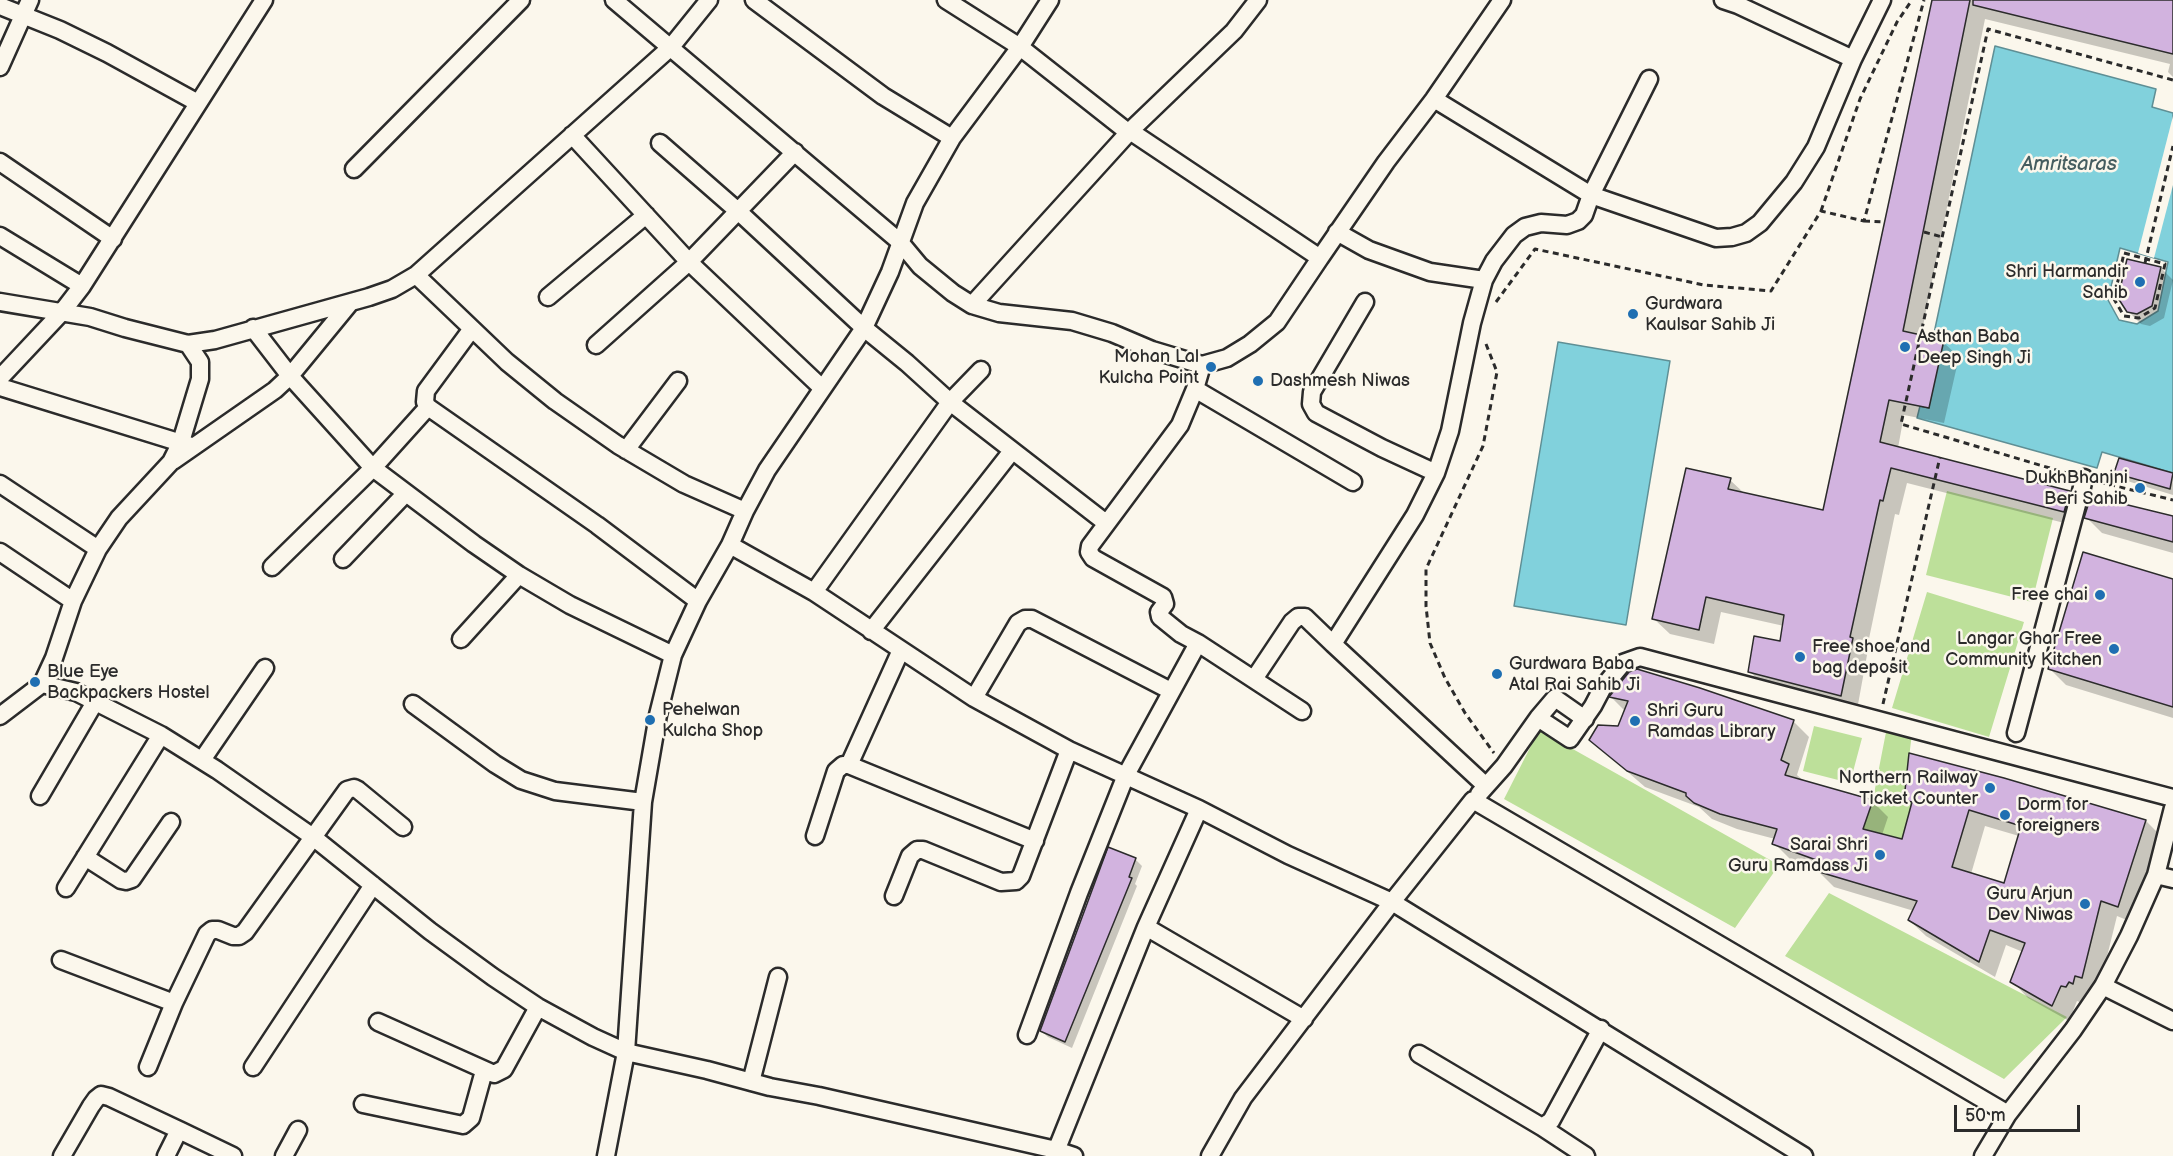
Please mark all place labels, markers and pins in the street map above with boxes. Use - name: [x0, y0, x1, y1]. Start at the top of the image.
- place label: Shri Harmandir Sahib: [2005, 261, 2128, 304]
- marker: Shri Harmandir Sahib: [2133, 275, 2147, 289]
- place label: Gurdwara Kaulsar Sahib Ji: [1645, 293, 1775, 336]
- marker: Gurdwara Kaulsar Sahib Ji: [1626, 307, 1640, 321]
- place label: Asthan Baba Deep Singh Ji: [1917, 326, 2031, 368]
- marker: Asthan Baba Deep Singh Ji: [1898, 340, 1912, 354]
- place label: Mohan Lal Kulcha Point: [1099, 346, 1199, 388]
- marker: Mohan Lal Kulcha Point: [1204, 360, 1218, 374]
- place label: Dashmesh Niwas: [1270, 370, 1410, 392]
- marker: Dashmesh Niwas: [1251, 374, 1265, 388]
- place label: DukhBhanjni Beri Sahib: [2025, 467, 2128, 510]
- marker: DukhBhanjni Beri Sahib: [2133, 481, 2147, 495]
- place label: Free chai: [2011, 584, 2088, 606]
- marker: Free chai: [2093, 588, 2107, 602]
- place label: Langar Ghar Free Community Kitchen: [1945, 628, 2102, 670]
- place label: Free shoe and bag deposit: [1812, 636, 1930, 678]
- marker: Langar Ghar Free Community Kitchen: [2107, 642, 2121, 656]
- marker: Free shoe and bag deposit: [1793, 650, 1807, 664]
- place label: Gurdwara Baba Atal Rai Sahib Ji: [1509, 653, 1640, 696]
- place label: Blue Eye Backpackers Hostel: [47, 661, 210, 704]
- marker: Gurdwara Baba Atal Rai Sahib Ji: [1490, 667, 1504, 681]
- marker: Blue Eye Backpackers Hostel: [28, 675, 42, 689]
- place label: Pehelwan Kulcha Shop: [662, 699, 763, 742]
- place label: Shri Guru Ramdas Library: [1647, 700, 1776, 742]
- marker: Pehelwan Kulcha Shop: [643, 713, 657, 727]
- marker: Shri Guru Ramdas Library: [1628, 714, 1642, 728]
- place label: Northern Railway Ticket Counter: [1838, 767, 1978, 810]
- marker: Northern Railway Ticket Counter: [1983, 781, 1997, 795]
- place label: Dorm for foreigners: [2017, 794, 2100, 836]
- marker: Dorm for foreigners: [1998, 808, 2012, 822]
- place label: Sarai Shri Guru Ramdass Ji: [1728, 834, 1868, 876]
- marker: Sarai Shri Guru Ramdass Ji: [1873, 848, 1887, 862]
- place label: Guru Arjun Dev Niwas: [1986, 883, 2073, 926]
- marker: Guru Arjun Dev Niwas: [2078, 897, 2092, 911]

